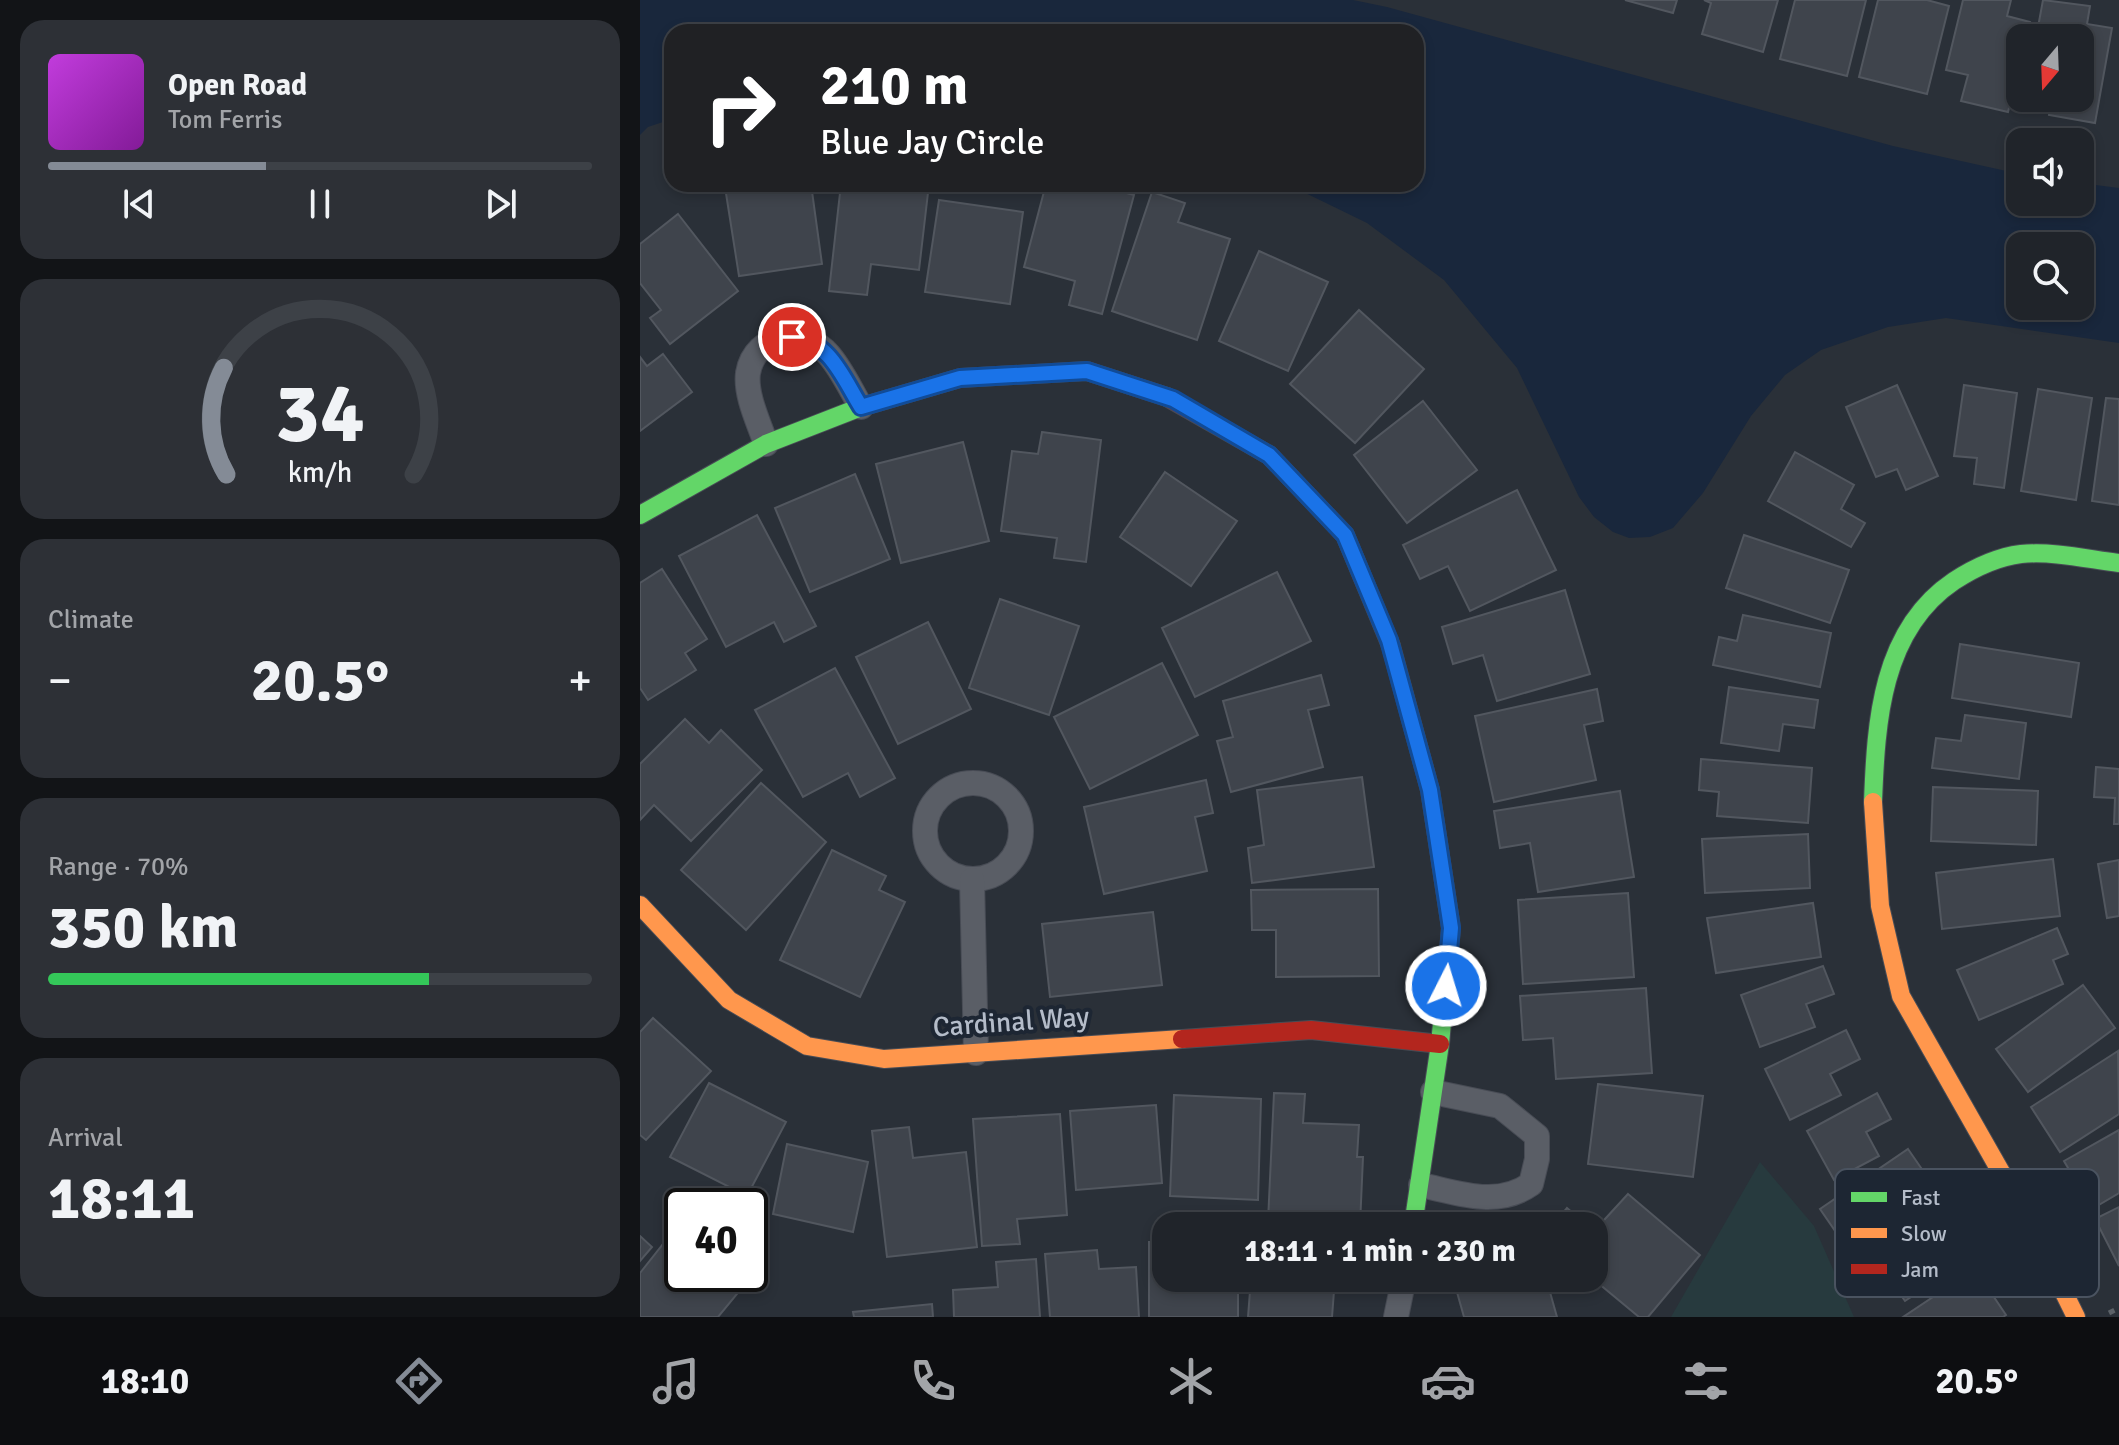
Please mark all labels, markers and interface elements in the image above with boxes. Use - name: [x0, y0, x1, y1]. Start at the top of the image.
- north arrow: [2006, 24, 2094, 112]
- map controls: [2006, 24, 2094, 320]
- text: 210 m: [820, 51, 968, 120]
- icon: right: [688, 56, 792, 160]
- text: Open Road: [168, 67, 307, 104]
- text: Tom Ferris: [168, 104, 282, 136]
- text: Blue Jay Circle: [820, 120, 1044, 165]
- button: sound: [2006, 128, 2094, 216]
- icon: previous: [117, 182, 161, 226]
- icon: pause: [298, 182, 342, 226]
- icon: next: [479, 182, 523, 226]
- button: search: [2006, 232, 2094, 320]
- pin: [758, 303, 826, 371]
- icon: arrive: [770, 315, 814, 359]
- text: 34: [275, 363, 365, 465]
- text: km/h: [288, 455, 352, 490]
- text: Climate: [48, 604, 134, 636]
- text: 20.5°: [251, 644, 389, 718]
- text: −: [48, 654, 72, 708]
- text: +: [568, 654, 592, 708]
- text: Range · 70%: [48, 851, 189, 883]
- text: 350 km: [48, 891, 238, 965]
- position arrow: [1404, 944, 1488, 1028]
- street label: Cardinal Way: [932, 1000, 1090, 1044]
- text: Arrival: [48, 1122, 123, 1154]
- text: 18:11: [48, 1162, 195, 1236]
- legend: [1835, 1169, 2099, 1297]
- text: Fast: [1901, 1184, 1941, 1211]
- speed limit sign: 40: [664, 1188, 768, 1292]
- text: Slow: [1901, 1220, 1947, 1247]
- text: 18:11 · 1 min · 230 m: [1244, 1233, 1516, 1270]
- text: Jam: [1901, 1256, 1939, 1283]
- icon: directions: [391, 1353, 447, 1409]
- icon: music: [648, 1353, 704, 1409]
- icon: phone: [905, 1353, 961, 1409]
- icon: climate: [1163, 1353, 1219, 1409]
- icon: car: [1420, 1353, 1476, 1409]
- icon: filters: [1678, 1353, 1734, 1409]
- text: 18:10: [101, 1359, 189, 1404]
- text: 20.5°: [1935, 1359, 2018, 1404]

